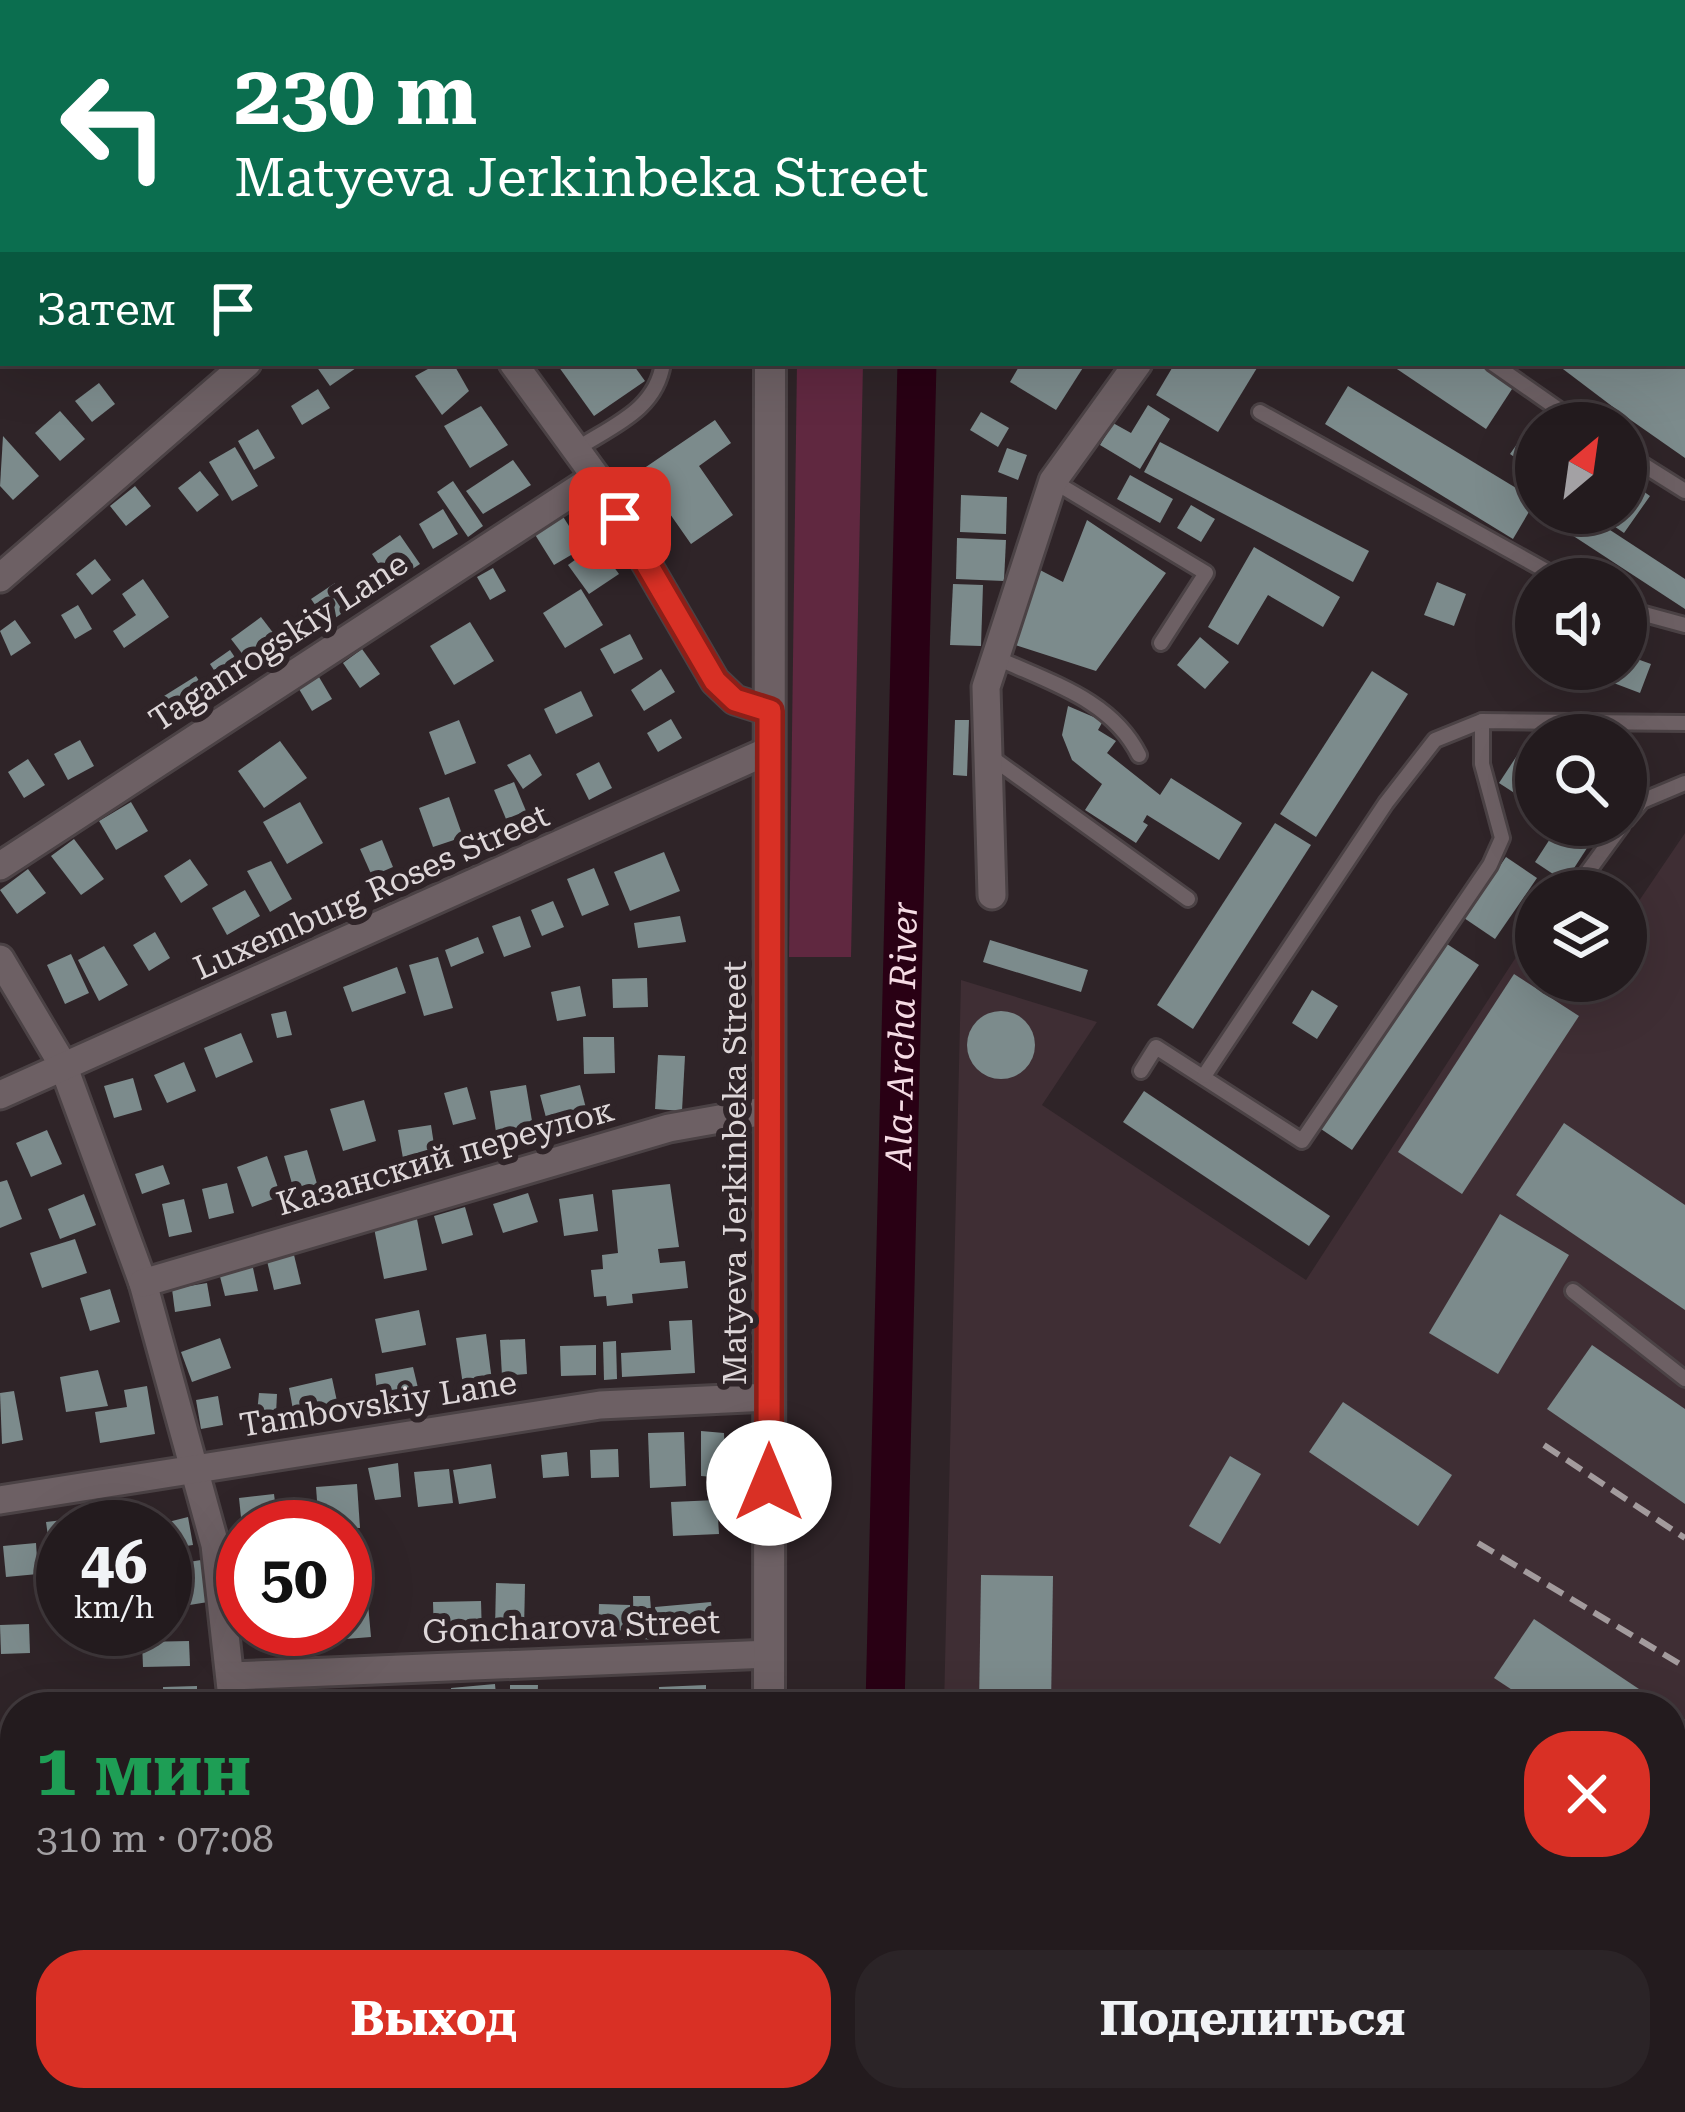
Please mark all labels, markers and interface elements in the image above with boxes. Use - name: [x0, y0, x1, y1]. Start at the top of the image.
- text: 230 m: [234, 46, 477, 144]
- icon: left: [36, 48, 192, 204]
- text: Matyeva Jerkinbeka Street: [234, 146, 929, 209]
- icon: arrive: [200, 276, 266, 342]
- text: Затем: [36, 283, 176, 336]
- north arrow: [1515, 402, 1647, 534]
- map controls: [1515, 402, 1647, 1002]
- pin: [569, 467, 671, 569]
- icon: arrive: [587, 485, 653, 551]
- street label: Taganrogskiy Lane: [142, 543, 415, 740]
- button: sound: [1515, 558, 1647, 690]
- button: search: [1515, 714, 1647, 846]
- street label: Luxemburg Roses Street: [188, 795, 555, 987]
- button: layers: [1515, 870, 1647, 1002]
- water label: Ala-Archa River: [878, 901, 926, 1172]
- street label: Matyeva Jerkinbeka Street: [715, 961, 754, 1385]
- street label: Казанский переулок: [272, 1090, 618, 1223]
- street label: Tambovskiy Lane: [237, 1362, 519, 1445]
- position arrow: [706, 1420, 832, 1546]
- speed limit sign: 50: [216, 1500, 372, 1656]
- text: 46: [80, 1527, 148, 1598]
- text: km/h: [74, 1590, 154, 1625]
- street label: Goncharova Street: [422, 1602, 720, 1651]
- text: 1 мин: [36, 1728, 251, 1813]
- button: close: [1524, 1731, 1650, 1857]
- text: 310 m · 07:08: [36, 1816, 274, 1862]
- button: Выход: [36, 1950, 831, 2088]
- button: Поделиться: [855, 1950, 1650, 2088]

